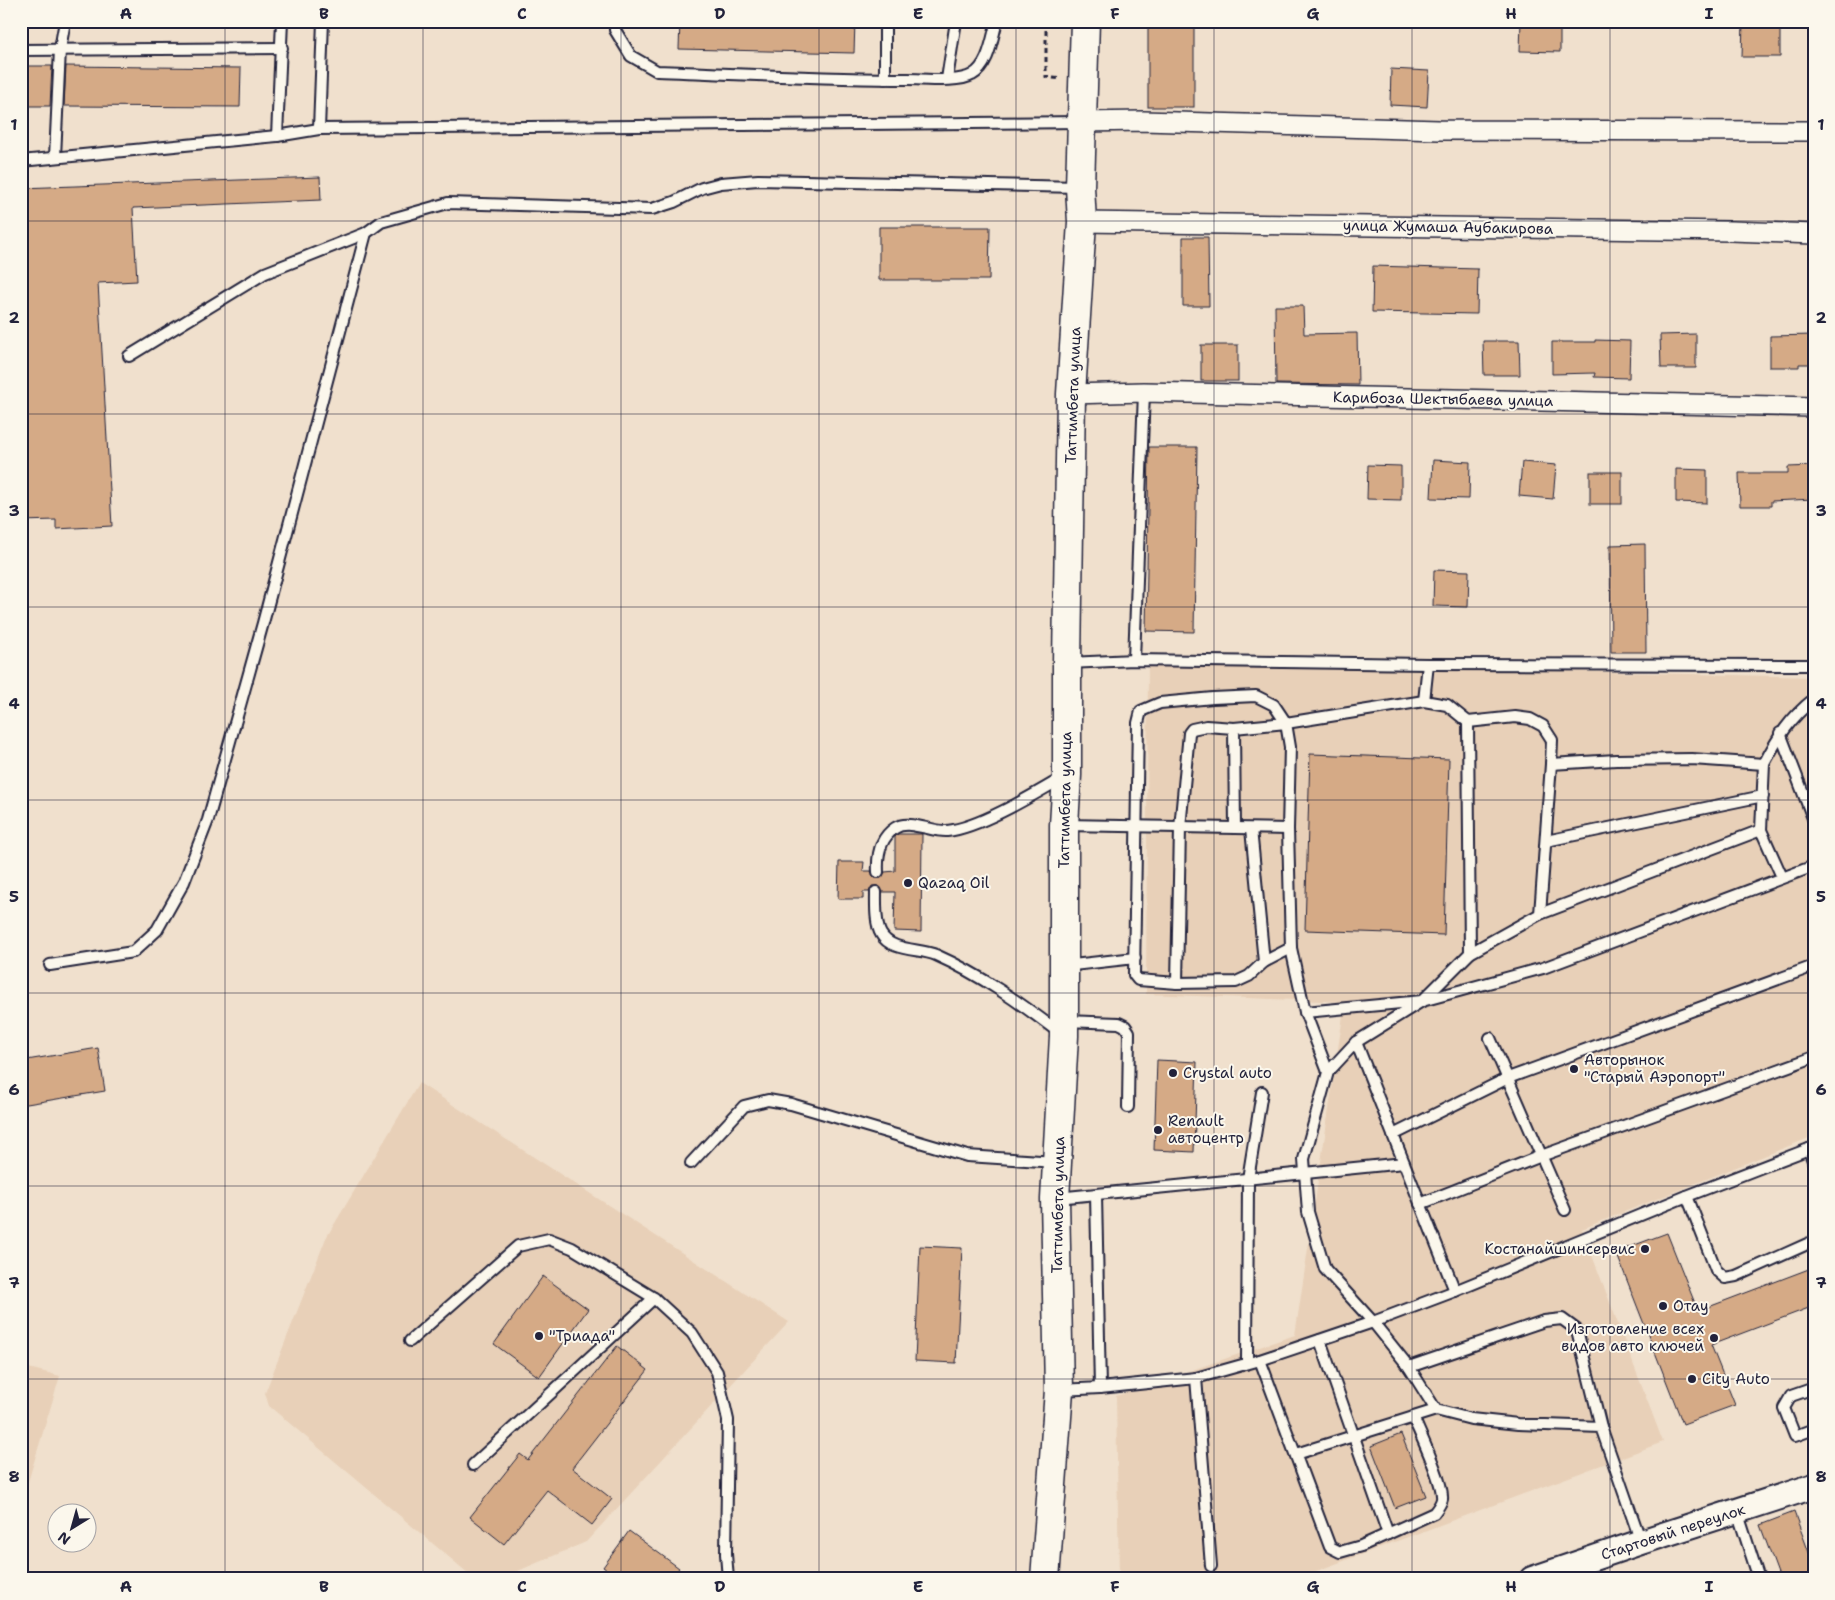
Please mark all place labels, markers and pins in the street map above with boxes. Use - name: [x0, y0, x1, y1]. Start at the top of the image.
- place label: Qazaq Oil: [918, 873, 990, 893]
- marker: Qazaq Oil: [902, 877, 914, 889]
- place label: Авторынок "Старый Аэропорт": [1584, 1050, 1725, 1087]
- place label: Crystal auto: [1183, 1063, 1272, 1083]
- marker: Авторынок "Старый Аэропорт": [1568, 1063, 1580, 1075]
- marker: Crystal auto: [1167, 1067, 1179, 1079]
- place label: Renault автоцентр: [1168, 1111, 1244, 1148]
- marker: Renault автоцентр: [1152, 1124, 1164, 1136]
- place label: Костанайшинсервис: [1484, 1239, 1635, 1259]
- marker: Костанайшинсервис: [1639, 1243, 1651, 1255]
- place label: Отау: [1673, 1296, 1709, 1316]
- marker: Отау: [1657, 1300, 1669, 1312]
- place label: Изготовление всех видов авто ключей: [1561, 1319, 1704, 1356]
- place label: "Триада": [549, 1326, 615, 1346]
- marker: "Триада": [533, 1330, 545, 1342]
- marker: Изготовление всех видов авто ключей: [1708, 1332, 1720, 1344]
- place label: City Auto: [1702, 1369, 1770, 1389]
- marker: City Auto: [1686, 1373, 1698, 1385]

